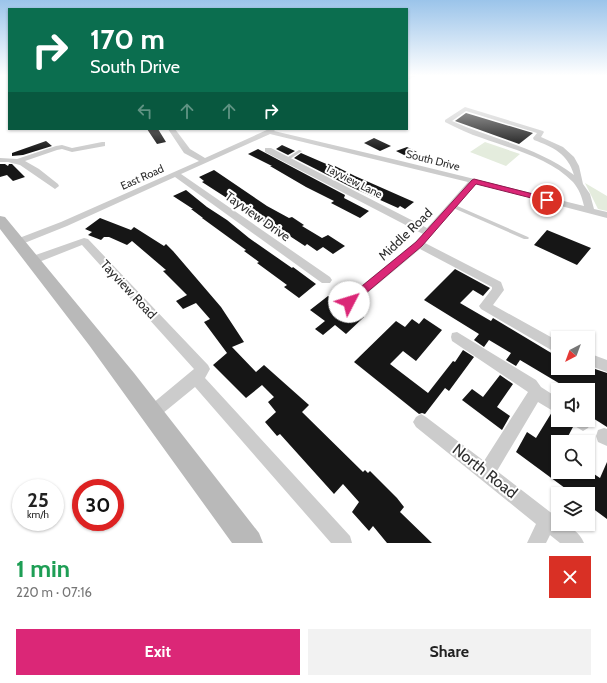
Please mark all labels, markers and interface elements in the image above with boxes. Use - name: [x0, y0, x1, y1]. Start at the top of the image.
- text: 170 m: [90, 22, 165, 56]
- icon: right: [24, 24, 76, 76]
- text: South Drive: [90, 56, 180, 78]
- icon: left: [134, 100, 156, 122]
- icon: ahead: [176, 100, 198, 122]
- icon: ahead: [218, 100, 240, 122]
- icon: right: [260, 100, 282, 122]
- street label: South Drive: [405, 147, 462, 174]
- street label: East Road: [118, 161, 166, 193]
- street label: Tayview Lane: [323, 161, 385, 202]
- pin: [530, 183, 564, 217]
- street label: Tayview Drive: [222, 188, 294, 245]
- icon: arrive: [536, 189, 558, 211]
- street label: Middle Road: [375, 204, 435, 264]
- street label: Tayview Road: [98, 256, 160, 322]
- position arrow: [328, 281, 370, 323]
- north arrow: [551, 331, 595, 375]
- map controls: [551, 331, 595, 531]
- button: sound: [551, 383, 595, 427]
- button: search: [551, 435, 595, 479]
- street label: North Road: [449, 440, 521, 502]
- speed limit sign: 30: [72, 479, 124, 531]
- button: layers: [551, 487, 595, 531]
- text: 25: [27, 488, 49, 512]
- text: km/h: [27, 508, 49, 521]
- text: 1 min: [16, 554, 70, 583]
- button: close: [549, 556, 591, 598]
- text: 220 m · 07:16: [16, 584, 92, 600]
- button: Exit: [16, 629, 300, 675]
- button: Share: [308, 629, 591, 675]

